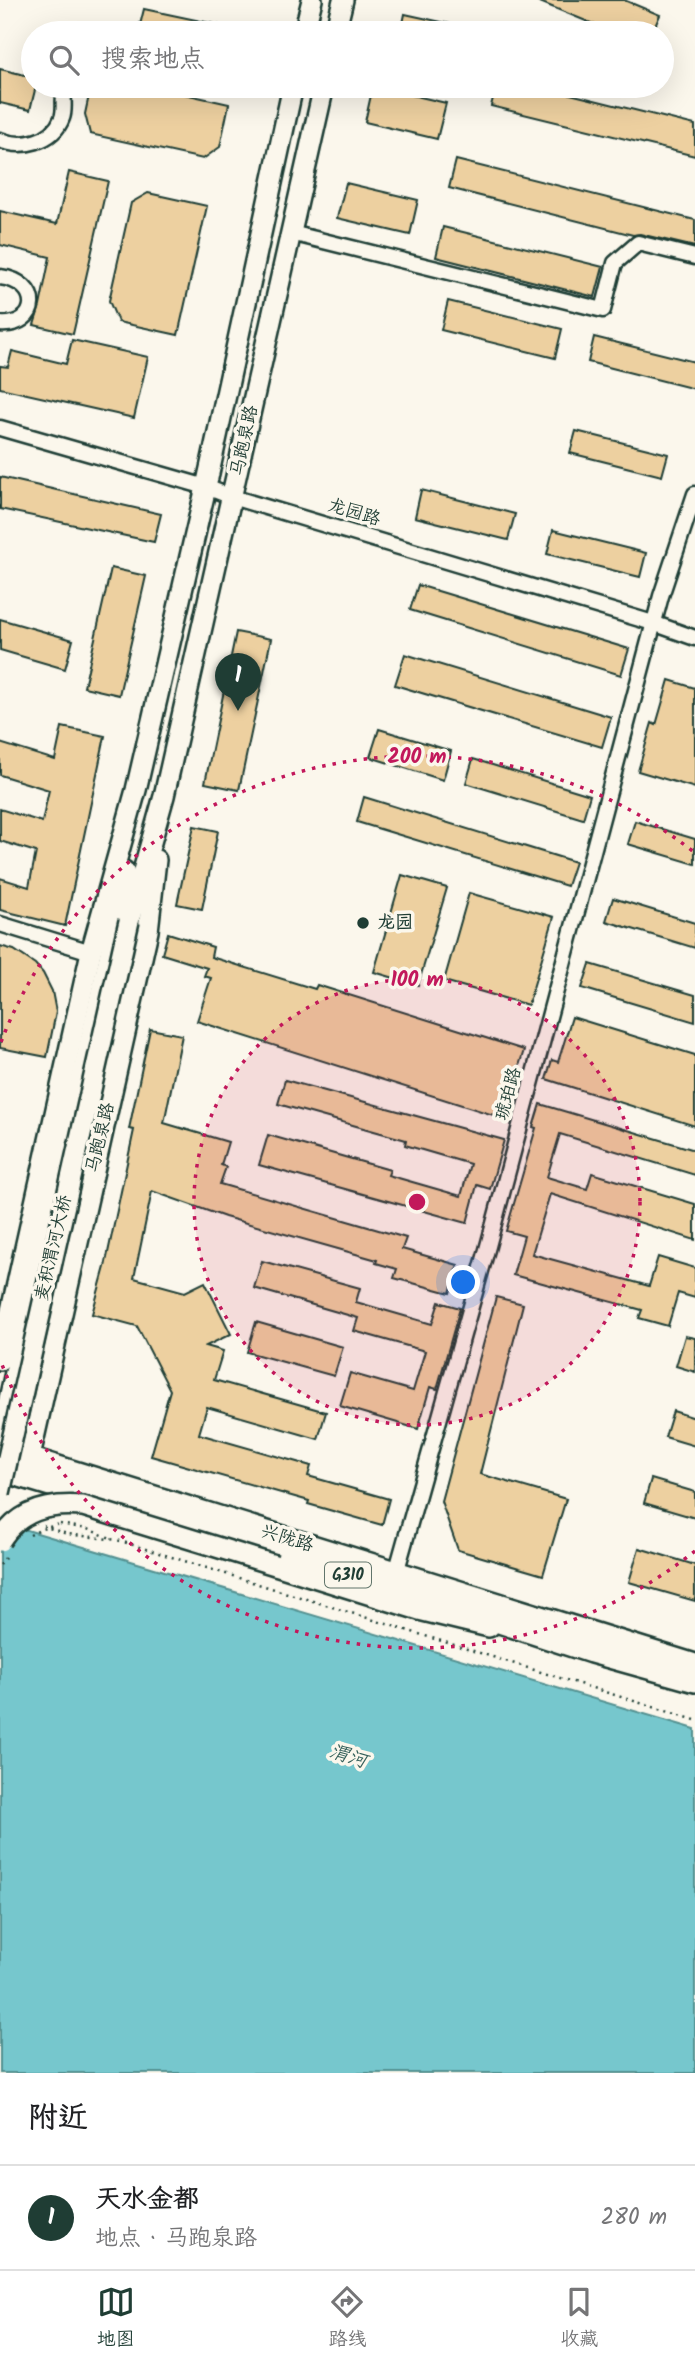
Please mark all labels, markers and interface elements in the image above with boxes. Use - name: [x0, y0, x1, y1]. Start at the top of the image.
- search box: [21, 21, 674, 98]
- text: 搜索地点: [101, 39, 205, 81]
- icon: search: [45, 41, 83, 79]
- street label: 马跑泉路: [223, 403, 267, 479]
- street label: 龙园路: [324, 491, 384, 535]
- pin: 1: [215, 653, 261, 711]
- text: 200 m: [387, 741, 447, 774]
- place label: 龙园: [377, 909, 413, 938]
- marker: 龙园: [355, 915, 371, 931]
- text: 100 m: [390, 964, 444, 997]
- street label: 琥珀路: [488, 1064, 530, 1124]
- street label: 马跑泉路: [79, 1100, 123, 1176]
- centre of rings: [405, 1190, 429, 1214]
- street label: 麦积渭河大桥: [28, 1192, 80, 1304]
- your location: [446, 1265, 480, 1299]
- street label: 兴陇路: [257, 1517, 317, 1561]
- road number: G310: [325, 1562, 371, 1588]
- water label: 渭河: [325, 1737, 374, 1778]
- text: 附近: [28, 2095, 88, 2143]
- text: 天水金都: [95, 2179, 199, 2221]
- text: 1: [48, 2200, 54, 2236]
- text: 280 m: [601, 2200, 667, 2236]
- text: 地点 · 马跑泉路: [95, 2221, 257, 2257]
- tab: 地图: [97, 2283, 135, 2355]
- tab: 路线: [328, 2283, 366, 2355]
- tab: 收藏: [560, 2283, 598, 2355]

